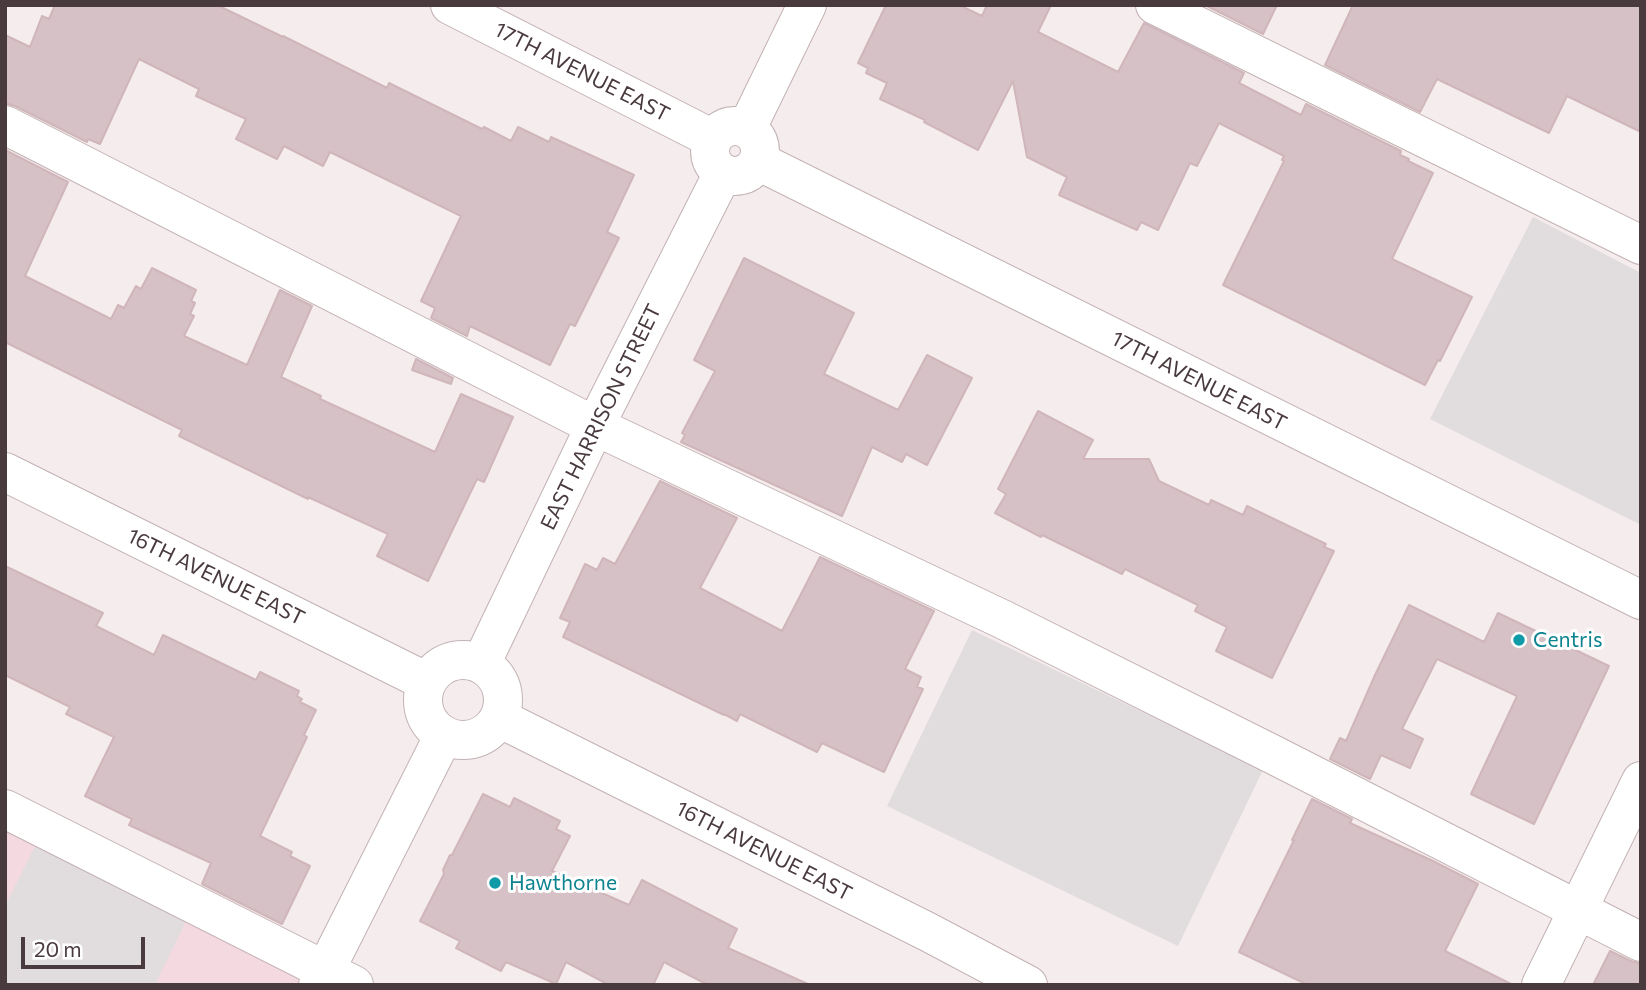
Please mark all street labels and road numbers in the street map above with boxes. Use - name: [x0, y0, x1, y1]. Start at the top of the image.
- street label: 17TH AVENUE EAST: [490, 17, 674, 127]
- street label: EAST HARRISON STREET: [535, 300, 667, 534]
- street label: 17TH AVENUE EAST: [1107, 326, 1291, 436]
- street label: 16TH AVENUE EAST: [123, 523, 309, 631]
- street label: 16TH AVENUE EAST: [672, 796, 856, 906]

